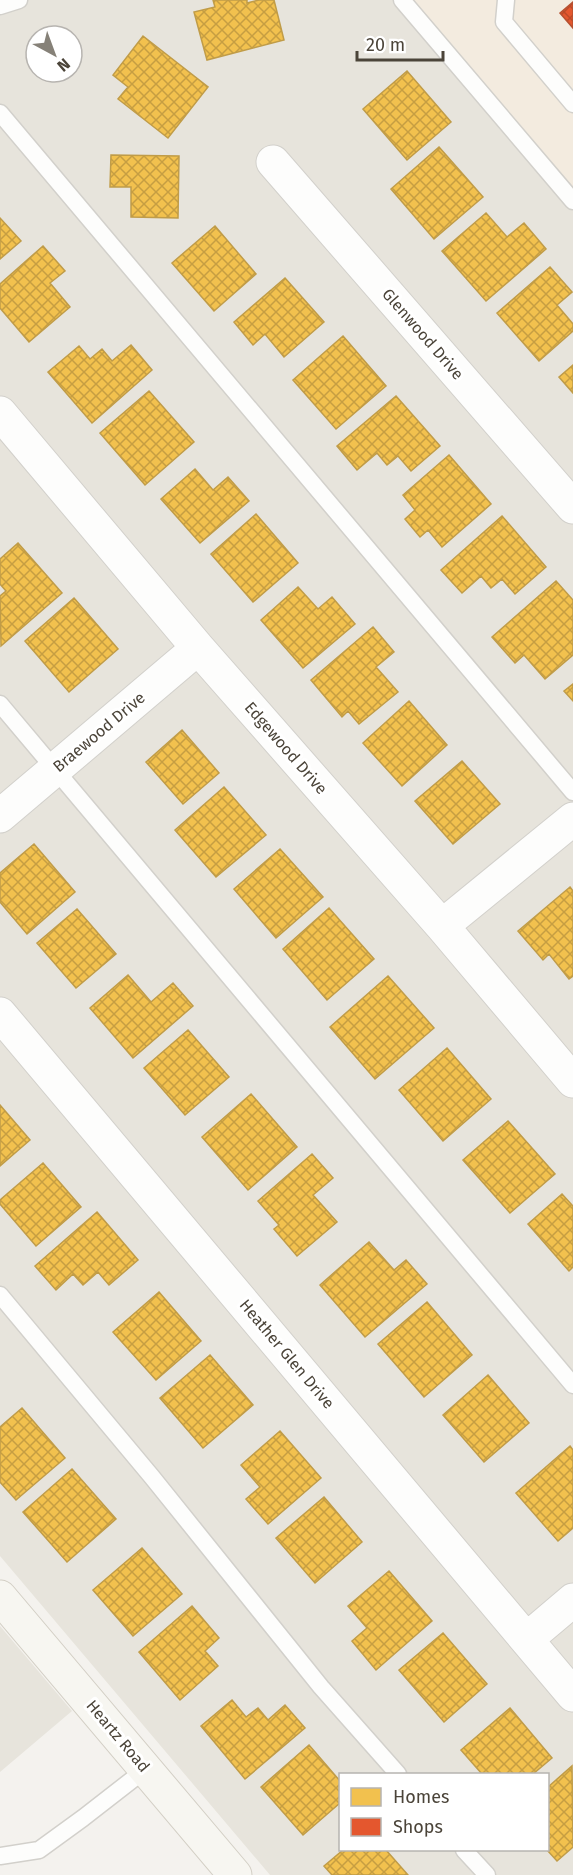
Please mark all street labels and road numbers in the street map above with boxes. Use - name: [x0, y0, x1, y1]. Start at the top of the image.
- street label: Glenwood Drive: [378, 285, 468, 383]
- street label: Braewood Drive: [49, 688, 149, 776]
- street label: Edgewood Drive: [241, 698, 331, 798]
- street label: Heather Glen Drive: [236, 1295, 338, 1413]
- street label: Heartz Road: [82, 1696, 154, 1776]

